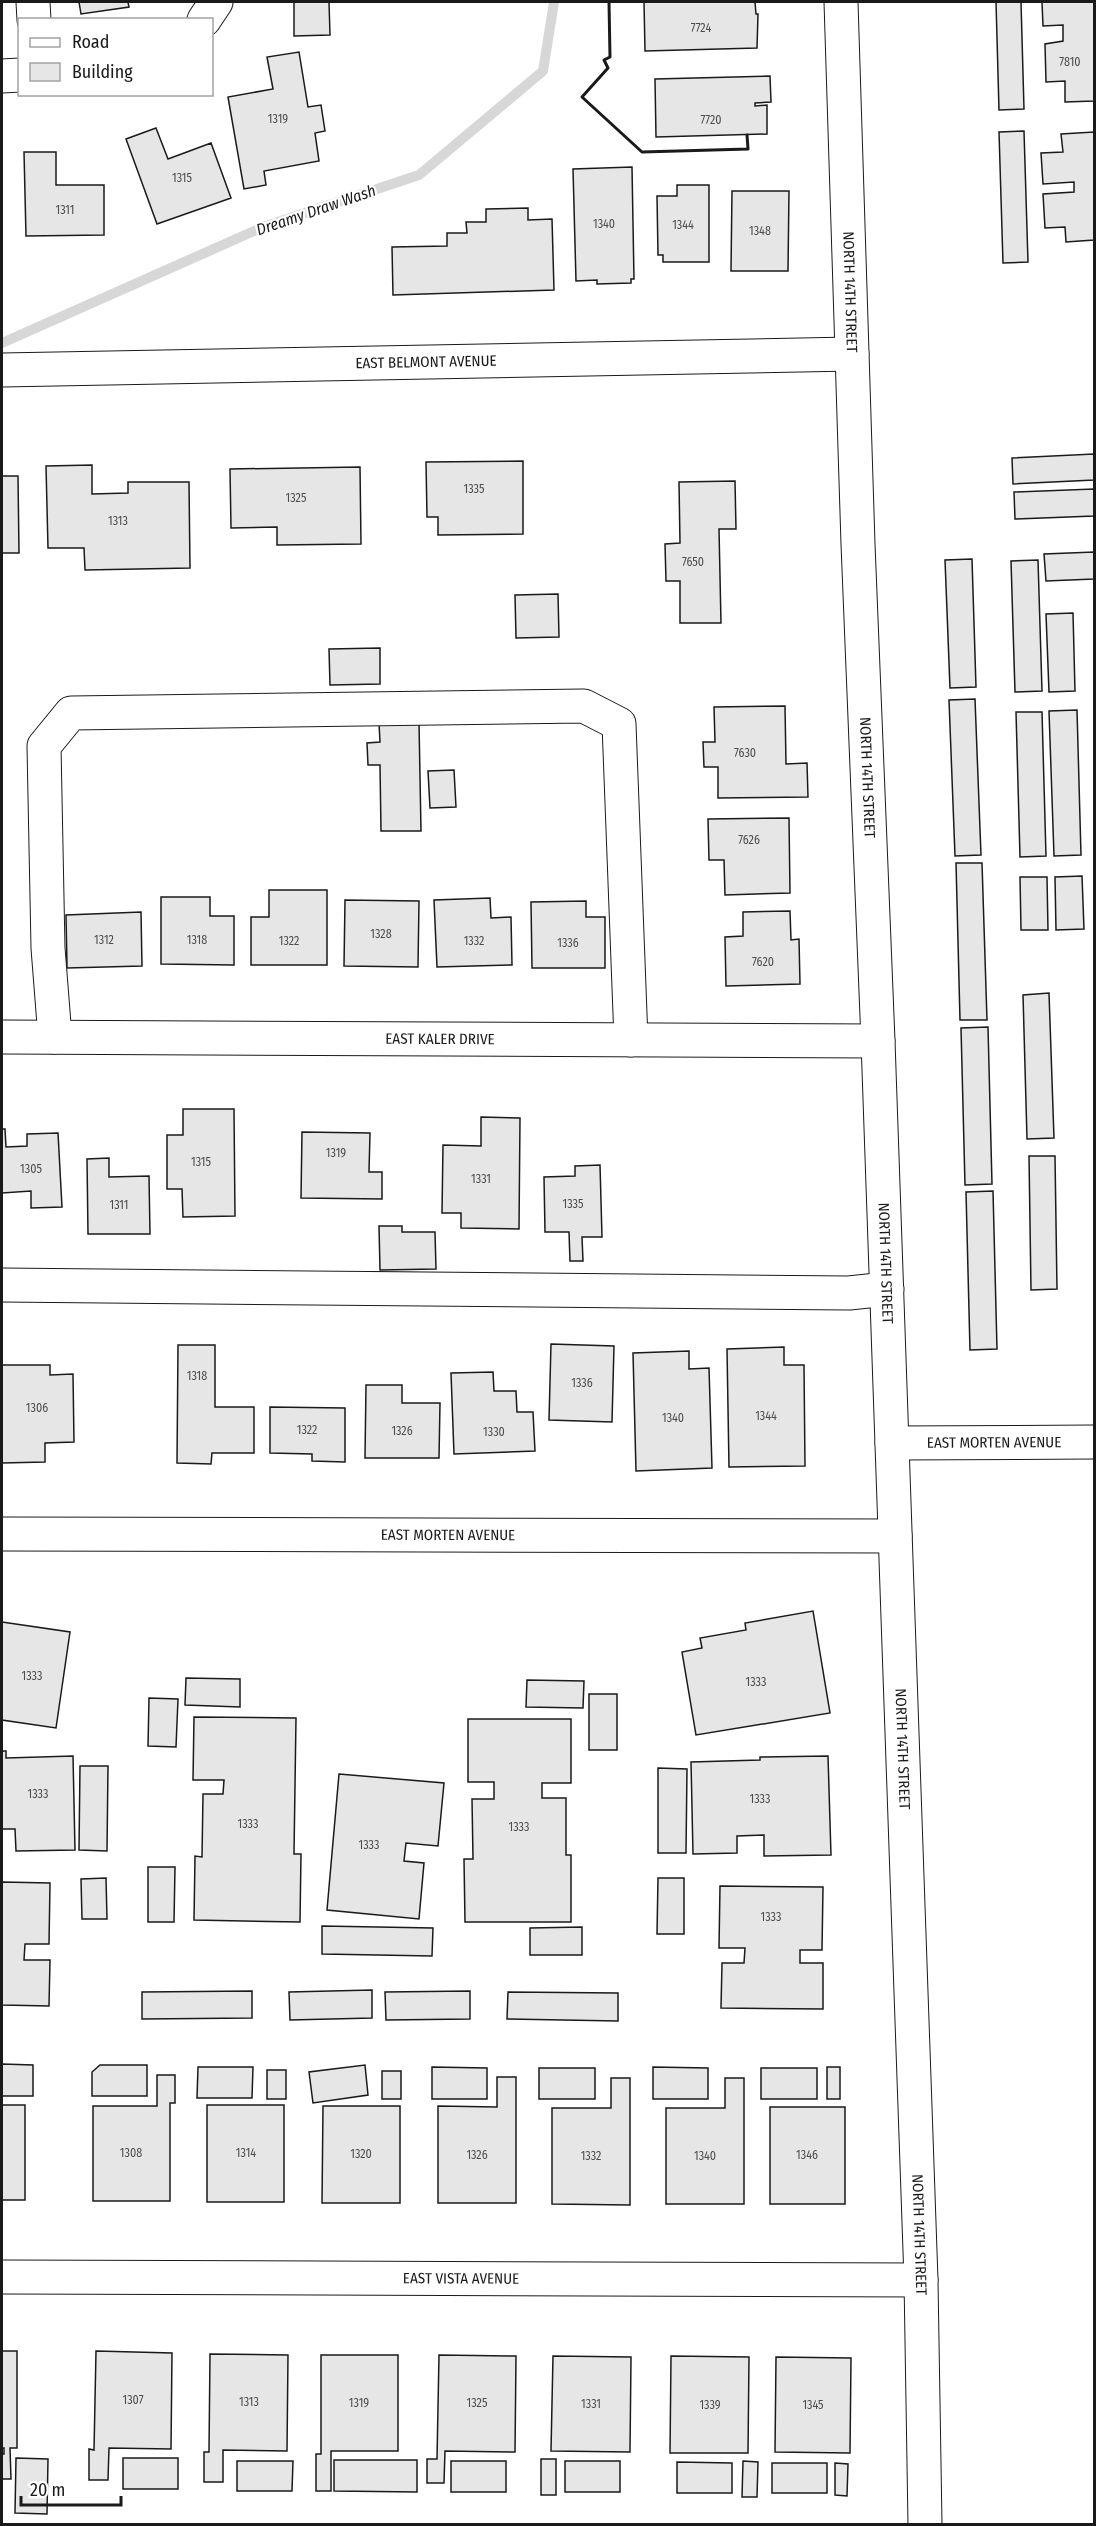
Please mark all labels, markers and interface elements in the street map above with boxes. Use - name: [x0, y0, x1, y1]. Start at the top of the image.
- legend: [18, 18, 213, 96]
- house number: 7724: [691, 21, 711, 35]
- text: Road: [72, 31, 109, 53]
- house number: 7810: [1059, 55, 1081, 69]
- text: Building: [72, 61, 133, 83]
- house number: 1319: [268, 112, 288, 126]
- house number: 7720: [700, 113, 722, 127]
- house number: 1315: [172, 171, 192, 185]
- water label: Dreamy Draw Wash: [254, 181, 378, 239]
- house number: 1311: [56, 203, 75, 217]
- house number: 1340: [593, 217, 615, 231]
- house number: 1344: [672, 218, 694, 232]
- house number: 1348: [749, 224, 771, 238]
- street label: NORTH 14TH STREET: [839, 231, 861, 353]
- street label: EAST BELMONT AVENUE: [355, 352, 497, 372]
- house number: 1335: [463, 482, 485, 496]
- house number: 1325: [286, 491, 307, 505]
- house number: 1313: [108, 514, 128, 528]
- house number: 7650: [682, 555, 704, 569]
- street label: NORTH 14TH STREET: [856, 717, 879, 839]
- house number: 7630: [734, 746, 756, 760]
- house number: 7626: [738, 833, 760, 847]
- house number: 1328: [370, 927, 392, 941]
- house number: 1312: [94, 933, 114, 947]
- house number: 1318: [187, 933, 207, 947]
- house number: 1322: [279, 934, 299, 948]
- house number: 1332: [464, 934, 484, 948]
- house number: 1336: [557, 936, 579, 950]
- house number: 7620: [752, 955, 774, 969]
- street label: EAST KALER DRIVE: [385, 1030, 495, 1048]
- house number: 1319: [326, 1146, 346, 1160]
- house number: 1315: [191, 1155, 211, 1169]
- house number: 1305: [20, 1162, 42, 1176]
- house number: 1331: [471, 1172, 491, 1186]
- house number: 1335: [562, 1197, 584, 1211]
- house number: 1311: [110, 1198, 129, 1212]
- street label: NORTH 14TH STREET: [875, 1202, 897, 1324]
- house number: 1318: [187, 1369, 207, 1383]
- house number: 1336: [571, 1376, 593, 1390]
- house number: 1306: [26, 1401, 48, 1415]
- house number: 1344: [755, 1409, 777, 1423]
- house number: 1340: [662, 1411, 684, 1425]
- house number: 1322: [297, 1423, 317, 1437]
- house number: 1326: [391, 1424, 413, 1438]
- house number: 1330: [483, 1425, 505, 1439]
- street label: EAST MORTEN AVENUE: [927, 1433, 1061, 1452]
- street label: EAST MORTEN AVENUE: [381, 1526, 515, 1544]
- house number: 1333: [22, 1669, 42, 1683]
- house number: 1333: [746, 1675, 766, 1689]
- street label: NORTH 14TH STREET: [891, 1688, 914, 1810]
- house number: 1333: [28, 1787, 48, 1801]
- house number: 1333: [750, 1792, 770, 1806]
- house number: 1333: [238, 1817, 258, 1831]
- house number: 1333: [509, 1820, 529, 1834]
- house number: 1333: [359, 1838, 379, 1852]
- house number: 1333: [761, 1910, 781, 1924]
- house number: 1308: [120, 2146, 142, 2160]
- house number: 1314: [236, 2146, 256, 2160]
- house number: 1320: [350, 2147, 372, 2161]
- house number: 1326: [466, 2148, 488, 2162]
- house number: 1346: [796, 2148, 818, 2162]
- house number: 1332: [581, 2149, 601, 2163]
- house number: 1340: [694, 2149, 716, 2163]
- street label: NORTH 14TH STREET: [908, 2174, 930, 2295]
- street label: EAST VISTA AVENUE: [403, 2269, 519, 2288]
- house number: 1307: [123, 2393, 144, 2407]
- house number: 1313: [239, 2395, 259, 2409]
- house number: 1319: [349, 2396, 369, 2410]
- house number: 1325: [467, 2396, 488, 2410]
- house number: 1331: [581, 2397, 601, 2411]
- house number: 1339: [699, 2398, 721, 2412]
- house number: 1345: [802, 2398, 824, 2412]
- scale bar: [21, 2469, 122, 2507]
- text: 20 m: [30, 2479, 65, 2501]

